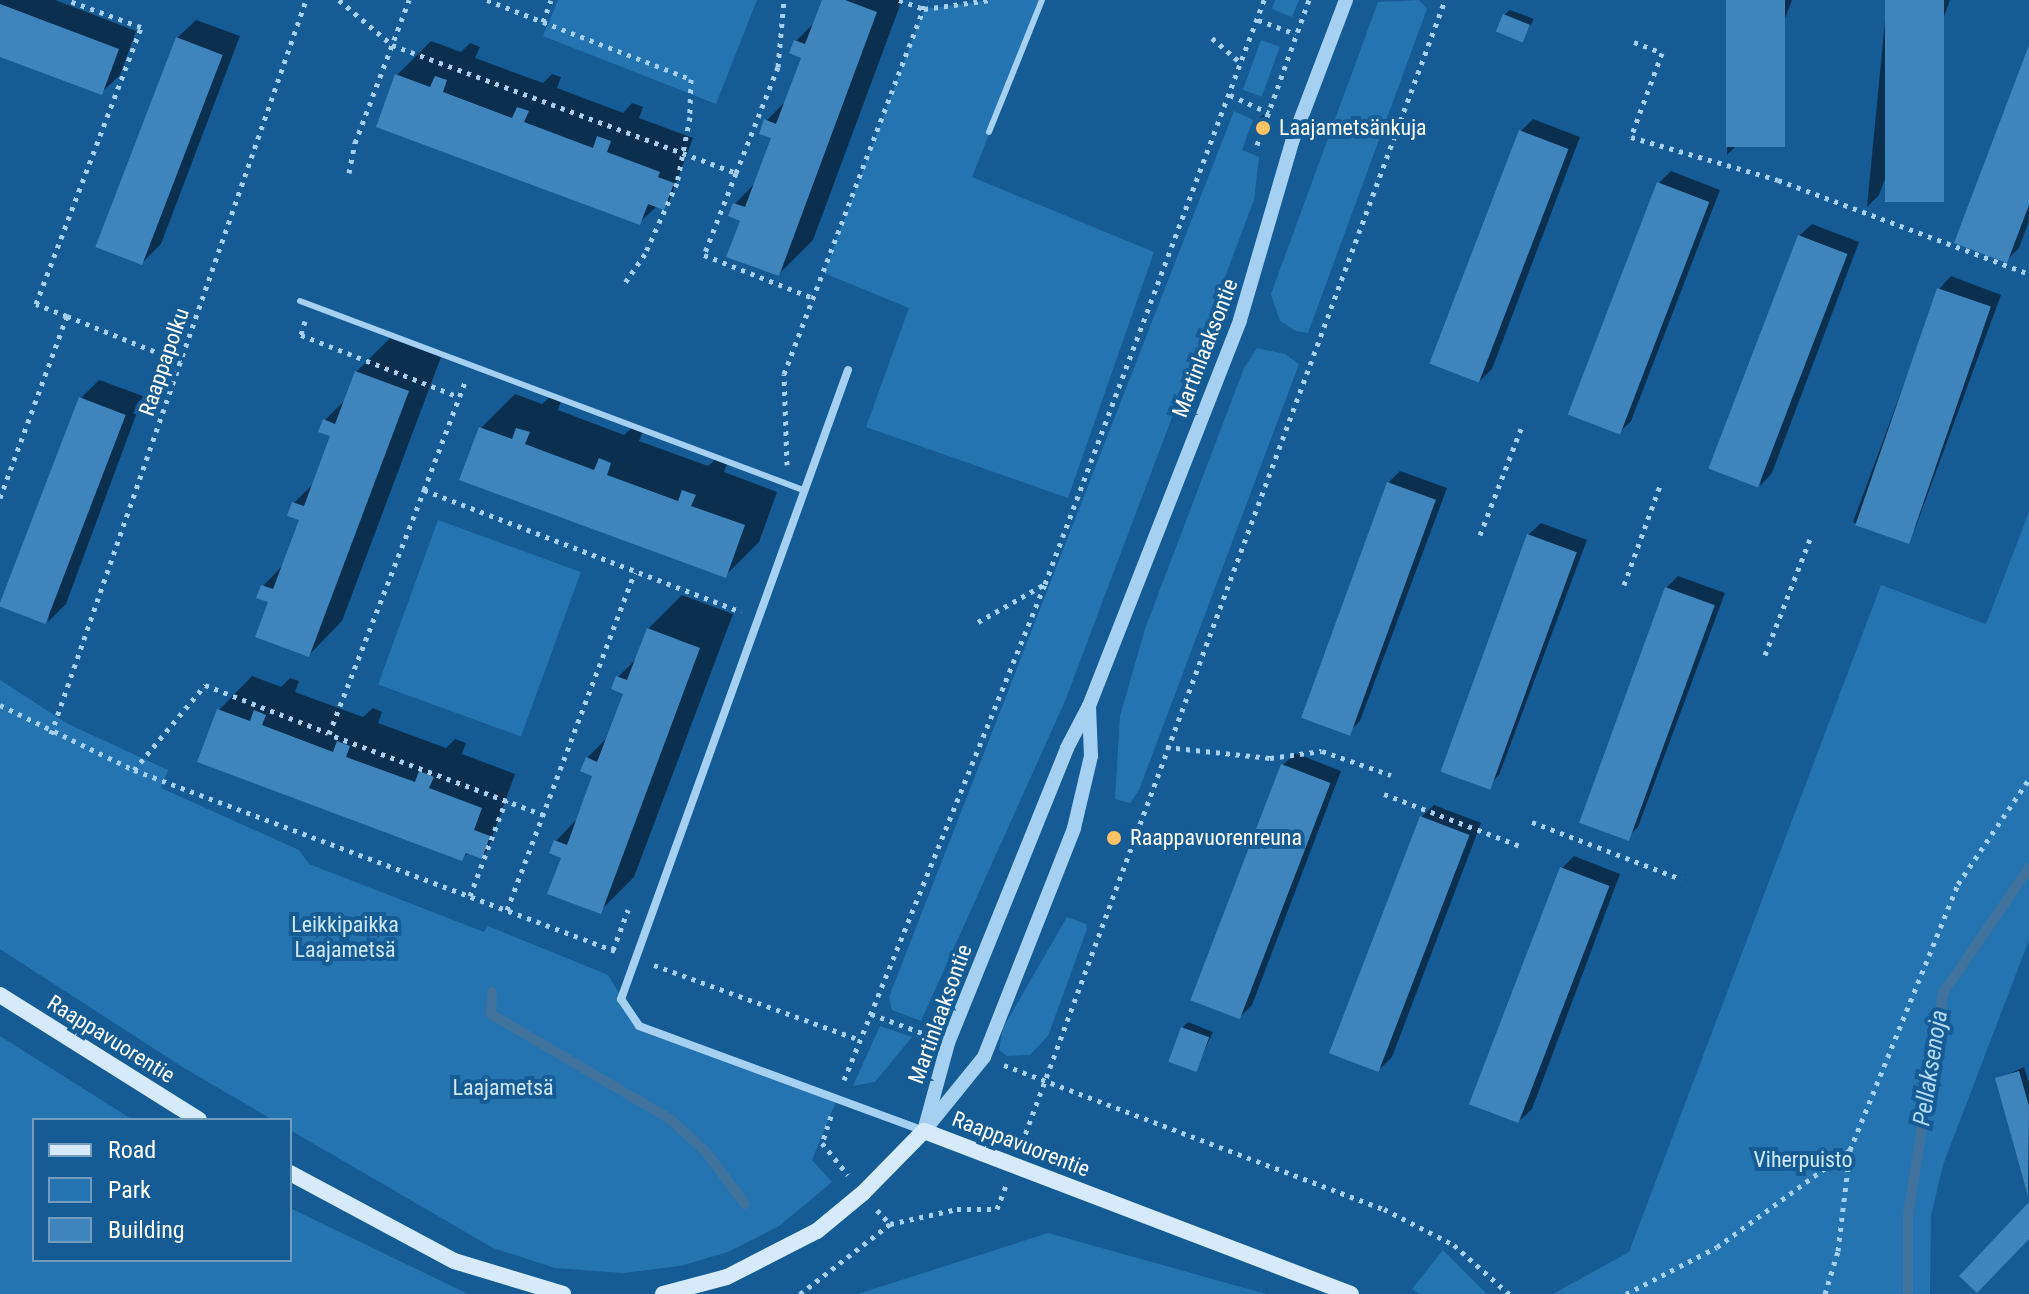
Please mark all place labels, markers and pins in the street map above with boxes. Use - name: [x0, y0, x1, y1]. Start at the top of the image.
- place label: Laajametsänkuja: [1279, 115, 1427, 141]
- marker: Laajametsänkuja: [1254, 119, 1272, 137]
- place label: Raappavuorenreuna: [1130, 825, 1302, 851]
- marker: Raappavuorenreuna: [1105, 829, 1123, 847]

